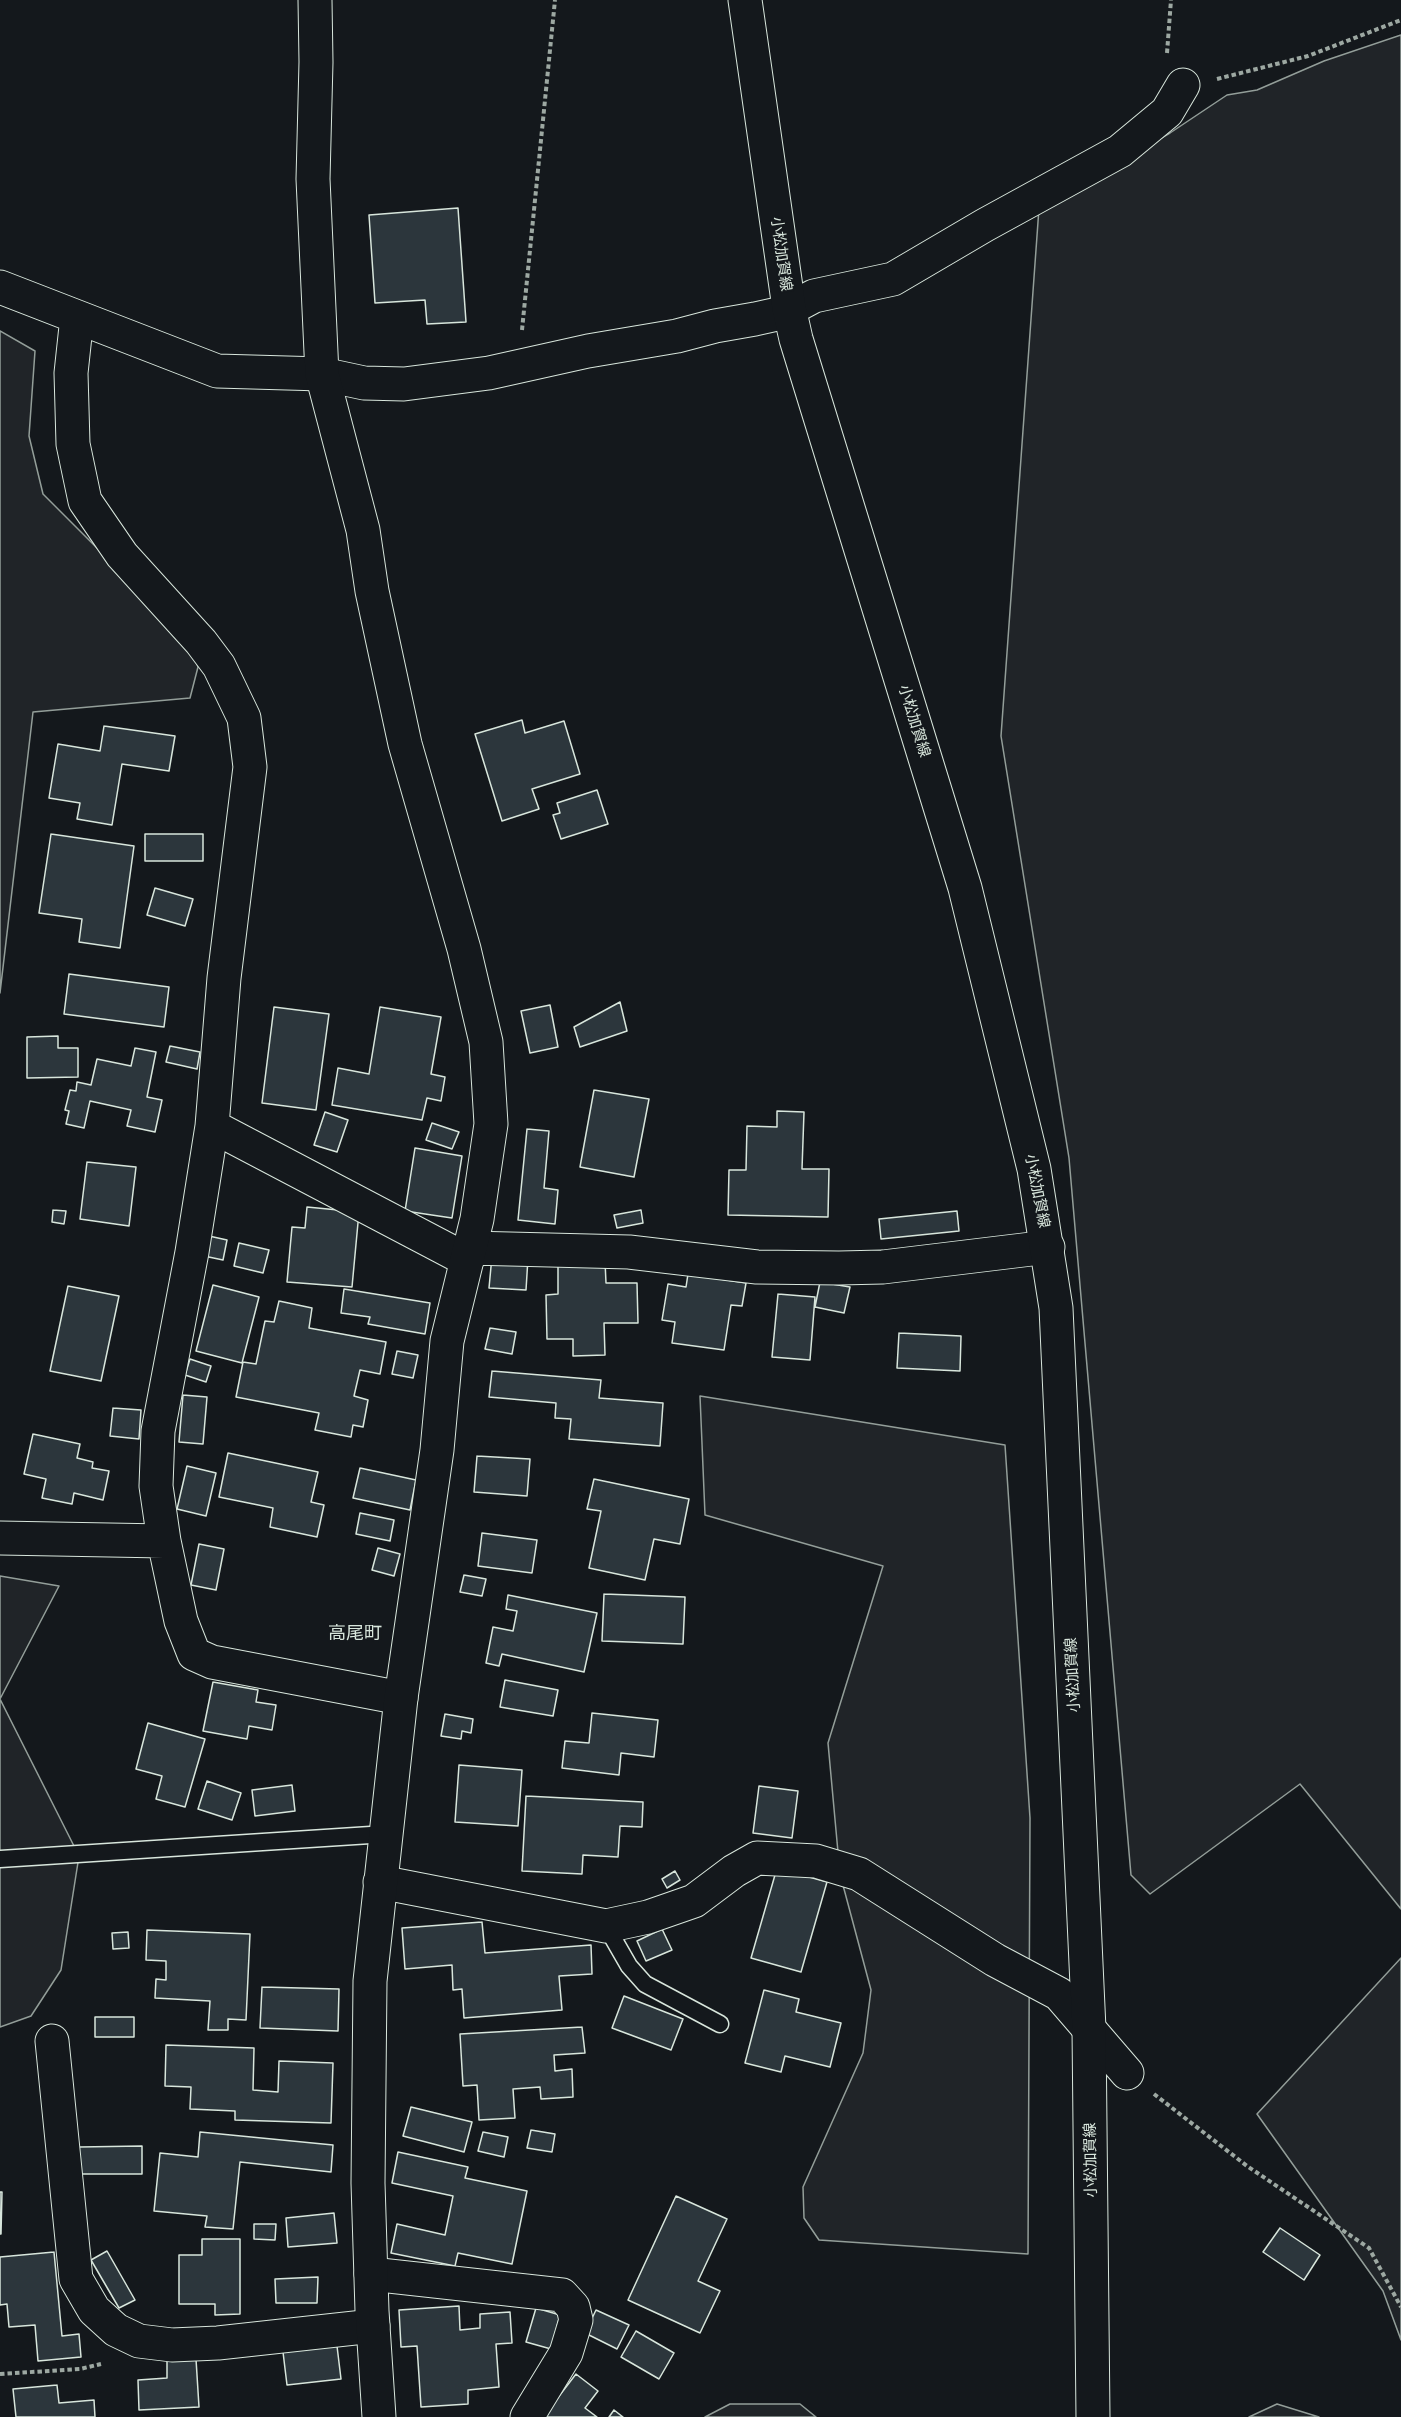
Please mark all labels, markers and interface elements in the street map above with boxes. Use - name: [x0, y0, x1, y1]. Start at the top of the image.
- street label: 小松加賀線: [767, 216, 795, 292]
- street label: 小松加賀線: [894, 683, 934, 759]
- street label: 小松加賀線: [1021, 1152, 1053, 1230]
- district label: 高尾町: [328, 1623, 382, 1645]
- street label: 小松加賀線: [1062, 1637, 1084, 1713]
- street label: 小松加賀線: [1081, 2122, 1101, 2198]

